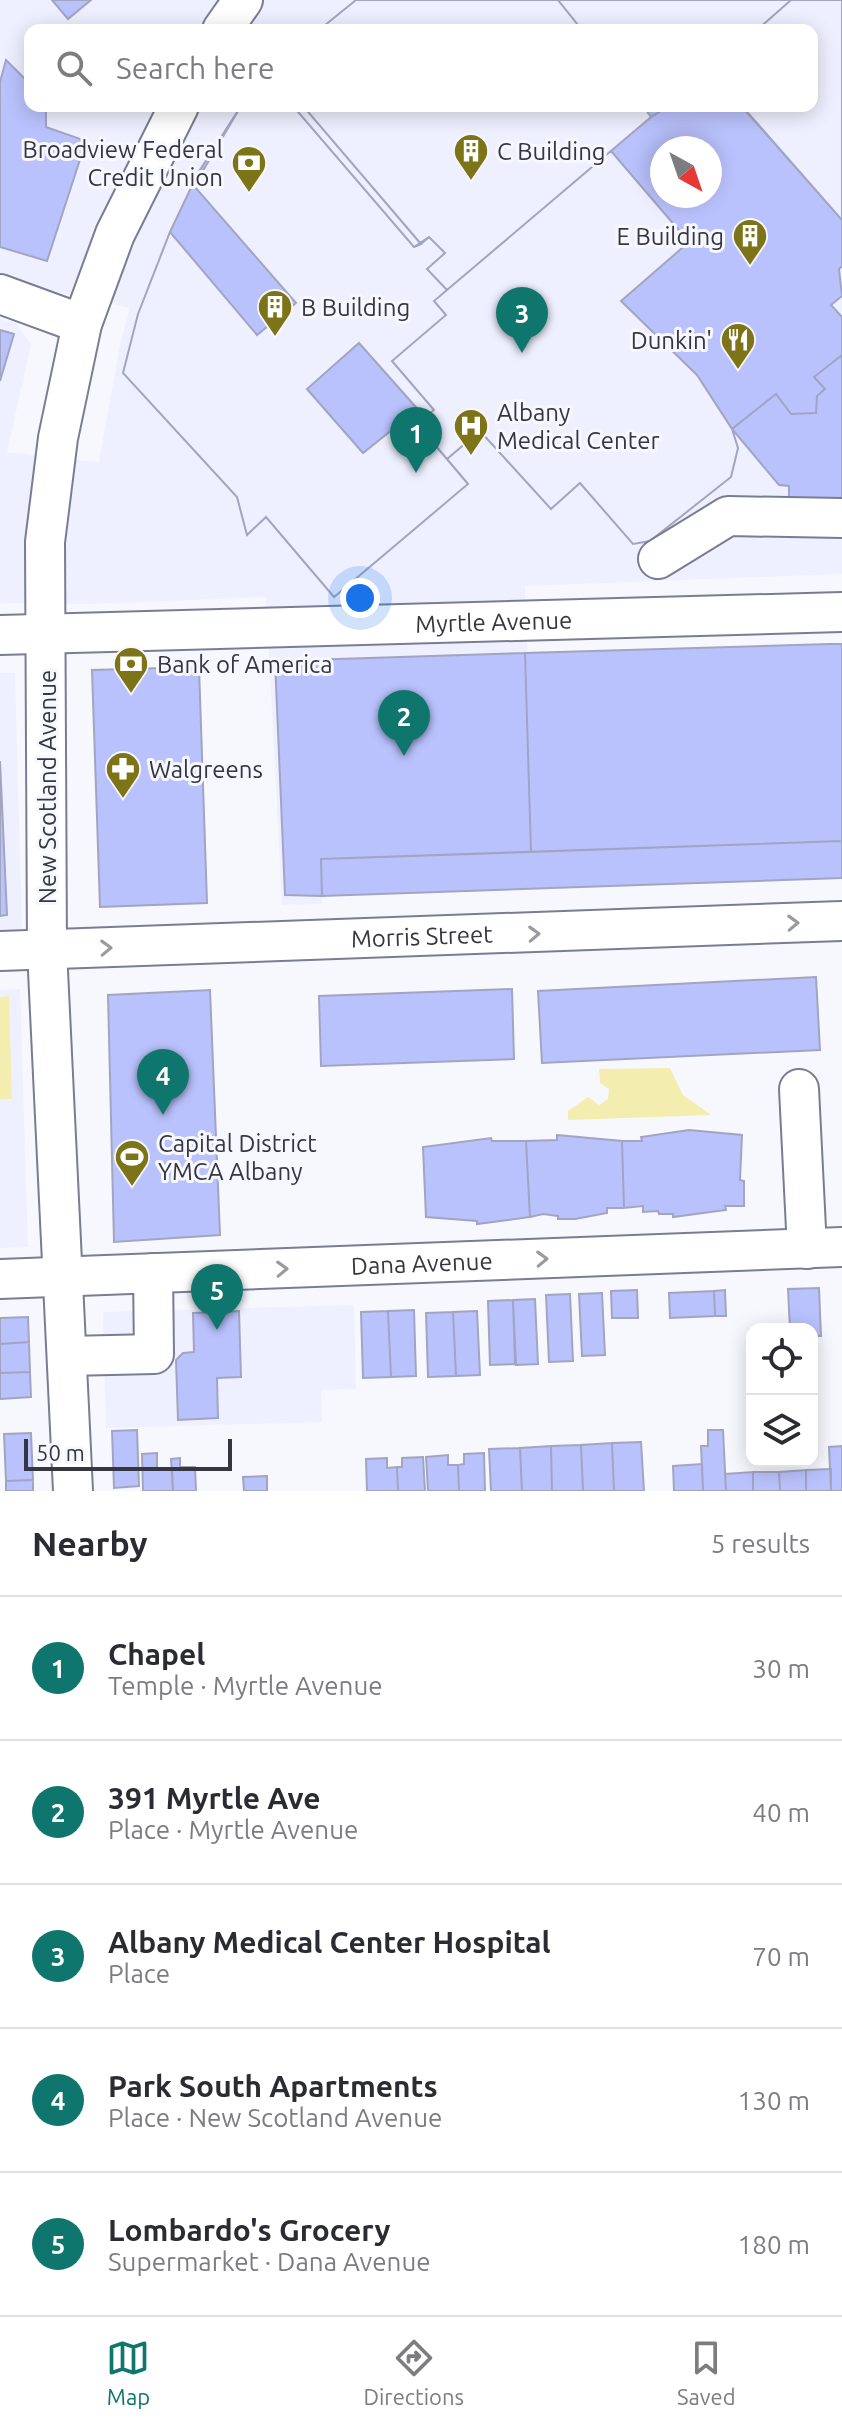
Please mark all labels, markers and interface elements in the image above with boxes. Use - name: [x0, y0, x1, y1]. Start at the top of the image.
- search box: [24, 24, 818, 112]
- icon: search: [52, 46, 96, 90]
- text: Search here: [116, 51, 275, 85]
- building icon: C Building: [452, 132, 490, 182]
- place label: Broadview Federal Credit Union: [23, 136, 223, 191]
- north arrow: [650, 136, 722, 208]
- place label: C Building: [497, 138, 606, 165]
- bank icon: Broadview Federal Credit Union: [230, 144, 268, 194]
- building icon: E Building: [731, 217, 769, 267]
- place label: E Building: [617, 223, 724, 250]
- pin: 3: [496, 287, 548, 353]
- building icon: B Building: [256, 288, 294, 338]
- place label: B Building: [301, 294, 410, 321]
- restaurant icon: Dunkin': [719, 321, 757, 371]
- place label: Dunkin': [631, 327, 712, 354]
- place label: Albany Medical Center: [497, 399, 660, 454]
- pin: 1: [390, 407, 442, 473]
- hospital icon: Albany Medical Center: [452, 407, 490, 457]
- your location: [340, 578, 380, 618]
- street label: Myrtle Avenue: [415, 606, 573, 637]
- bank icon: Bank of America: [112, 645, 150, 695]
- place label: Bank of America: [157, 651, 333, 678]
- street label: New Scotland Avenue: [34, 670, 61, 904]
- pin: 2: [378, 690, 430, 756]
- pharmacy icon: Walgreens: [104, 750, 142, 800]
- place label: Walgreens: [149, 756, 263, 783]
- one-way arrow: [788, 915, 800, 932]
- street label: Morris Street: [350, 920, 494, 952]
- one-way arrow: [528, 926, 541, 943]
- one-way arrow: [100, 940, 113, 957]
- pin: 4: [137, 1049, 189, 1115]
- place label: Capital District YMCA Albany: [158, 1130, 317, 1185]
- sports icon: Capital District YMCA Albany: [113, 1138, 151, 1188]
- street label: Dana Avenue: [350, 1247, 493, 1279]
- one-way arrow: [536, 1250, 549, 1267]
- one-way arrow: [276, 1260, 289, 1277]
- pin: 5: [191, 1264, 243, 1330]
- map controls: [746, 1323, 818, 1467]
- button: locate: [746, 1323, 818, 1395]
- button: layers: [746, 1395, 818, 1467]
- scale bar: [24, 1435, 232, 1471]
- text: 50 m: [36, 1440, 85, 1465]
- text: Nearby: [32, 1524, 147, 1562]
- text: 5 results: [711, 1529, 810, 1558]
- text: Chapel: [108, 1637, 205, 1671]
- text: 1: [51, 1654, 65, 1683]
- text: 30 m: [752, 1654, 810, 1683]
- text: Temple · Myrtle Avenue: [108, 1671, 383, 1700]
- text: 391 Myrtle Ave: [108, 1781, 320, 1815]
- text: 2: [51, 1798, 65, 1827]
- text: 40 m: [752, 1798, 810, 1827]
- text: Place · Myrtle Avenue: [108, 1815, 358, 1844]
- text: Albany Medical Center Hospital: [108, 1925, 551, 1959]
- text: 3: [51, 1942, 65, 1971]
- text: 70 m: [752, 1942, 810, 1971]
- text: Place: [108, 1959, 170, 1988]
- text: Park South Apartments: [108, 2069, 438, 2103]
- text: 4: [51, 2086, 65, 2115]
- text: 130 m: [738, 2086, 810, 2115]
- text: Place · New Scotland Avenue: [108, 2103, 442, 2132]
- text: Lombardo's Grocery: [108, 2213, 390, 2247]
- text: 5: [51, 2230, 65, 2259]
- text: 180 m: [738, 2230, 810, 2259]
- text: Supermarket · Dana Avenue: [108, 2247, 431, 2276]
- tab: Map: [106, 2336, 150, 2409]
- tab: Directions: [363, 2336, 464, 2409]
- tab: Saved: [677, 2336, 736, 2409]

